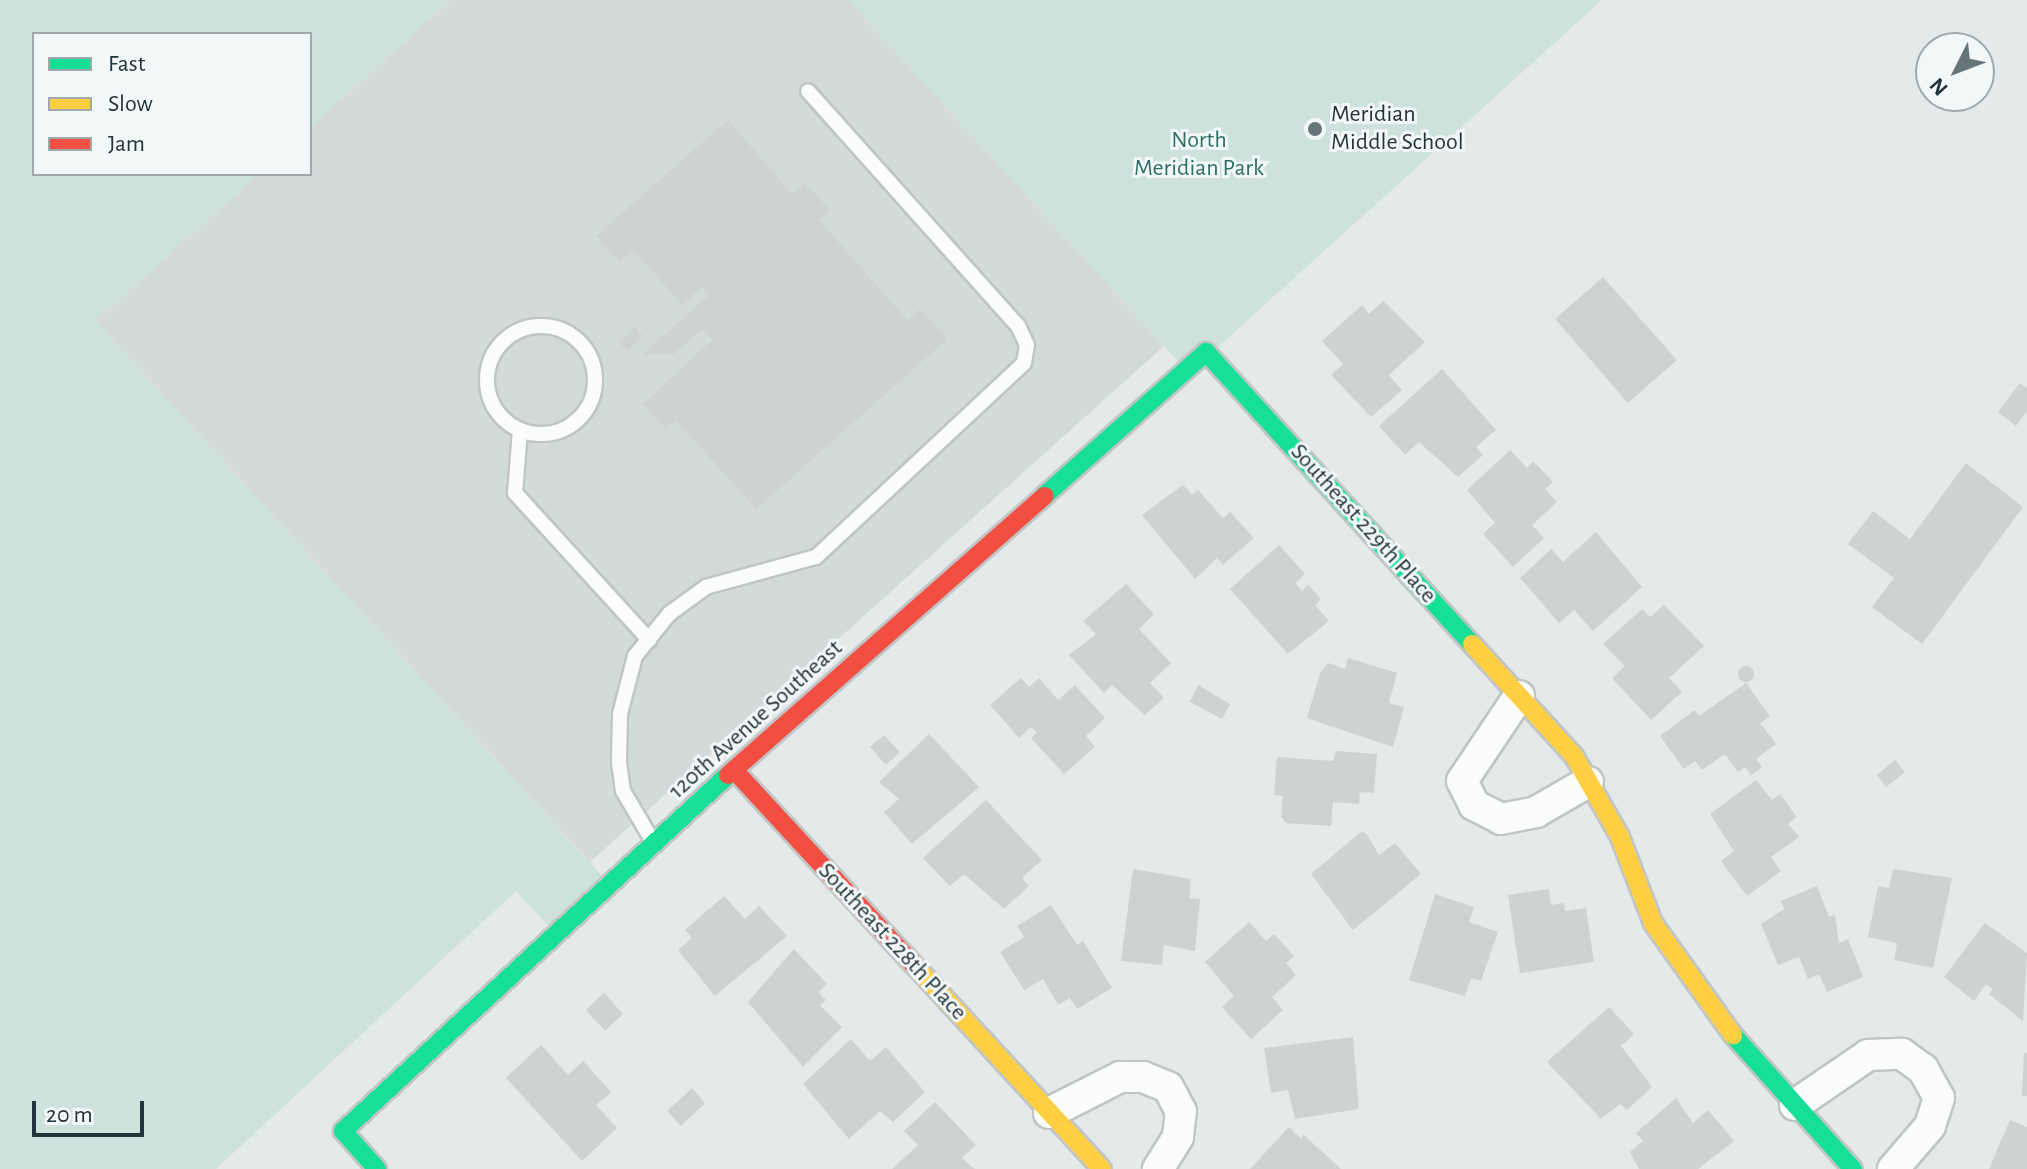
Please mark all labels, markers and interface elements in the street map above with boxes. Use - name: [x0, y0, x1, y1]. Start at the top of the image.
- legend: [32, 32, 312, 176]
- north arrow: [1915, 32, 1995, 112]
- text: Fast: [108, 52, 145, 76]
- text: N: [1925, 74, 1952, 100]
- text: Slow: [108, 92, 153, 116]
- place label: Meridian Middle School: [1331, 101, 1464, 157]
- marker: Meridian Middle School: [1306, 120, 1324, 138]
- park label: North Meridian Park: [1134, 127, 1264, 183]
- text: Jam: [108, 132, 145, 156]
- street label: Southeast 229th Place: [1284, 438, 1442, 610]
- street label: 120th Avenue Southeast: [663, 635, 849, 805]
- street label: Southeast 228th Place: [812, 857, 972, 1027]
- scale bar: [36, 1085, 148, 1135]
- text: 20 m: [46, 1103, 93, 1127]

